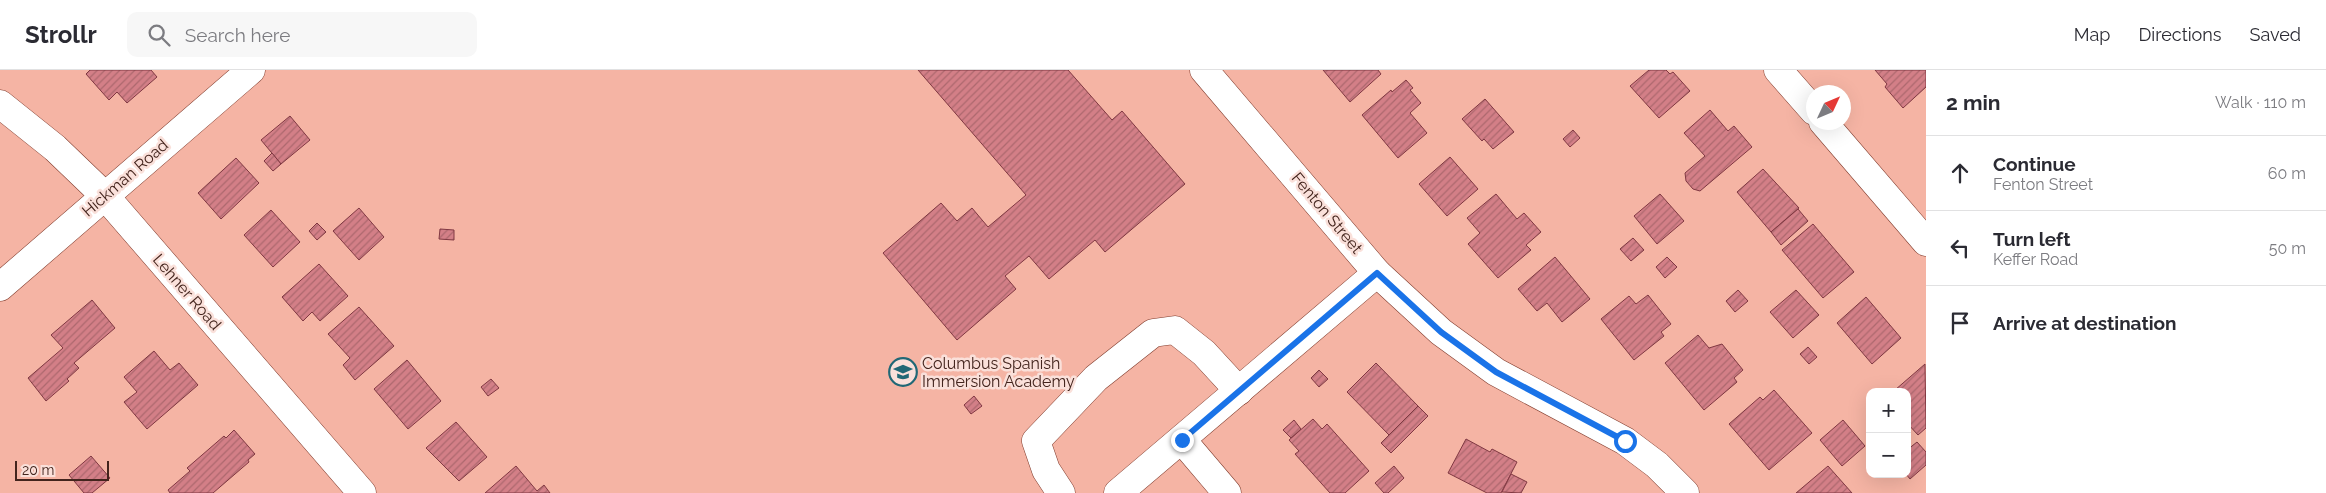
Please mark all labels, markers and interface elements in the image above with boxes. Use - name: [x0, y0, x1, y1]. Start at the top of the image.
- search box: [127, 12, 477, 57]
- text: Strollr: [25, 20, 97, 49]
- icon: search: [145, 21, 173, 49]
- text: Search here: [185, 24, 290, 46]
- text: Map: [2074, 24, 2110, 45]
- text: Directions: [2138, 24, 2222, 45]
- text: Saved: [2250, 24, 2301, 45]
- north arrow: [1806, 85, 1851, 130]
- text: 2 min: [1946, 90, 2000, 115]
- text: Walk · 110 m: [2215, 93, 2306, 112]
- street label: Hickman Road: [78, 135, 172, 221]
- text: Continue: [1993, 153, 2076, 175]
- icon: ahead: [1946, 159, 1974, 187]
- text: 60 m: [2268, 164, 2306, 183]
- street label: Fenton Street: [1288, 169, 1367, 258]
- text: Fenton Street: [1993, 175, 2093, 194]
- text: Turn left: [1993, 228, 2070, 250]
- icon: left: [1946, 234, 1974, 262]
- text: 50 m: [2269, 239, 2306, 258]
- street label: Lehner Road: [149, 250, 225, 334]
- text: Keffer Road: [1993, 250, 2078, 269]
- icon: arrive: [1946, 309, 1974, 337]
- text: Arrive at destination: [1993, 312, 2177, 334]
- place label: Columbus Spanish Immersion Academy: [922, 354, 1075, 391]
- school or university icon: Columbus Spanish Immersion Academy: [888, 357, 918, 387]
- map controls: [1866, 388, 1911, 478]
- button: +: [1866, 388, 1911, 433]
- route end: [1171, 429, 1194, 452]
- route start: [1614, 430, 1637, 453]
- button: −: [1866, 433, 1911, 478]
- scale bar: [15, 458, 109, 481]
- text: 20 m: [22, 462, 54, 478]

